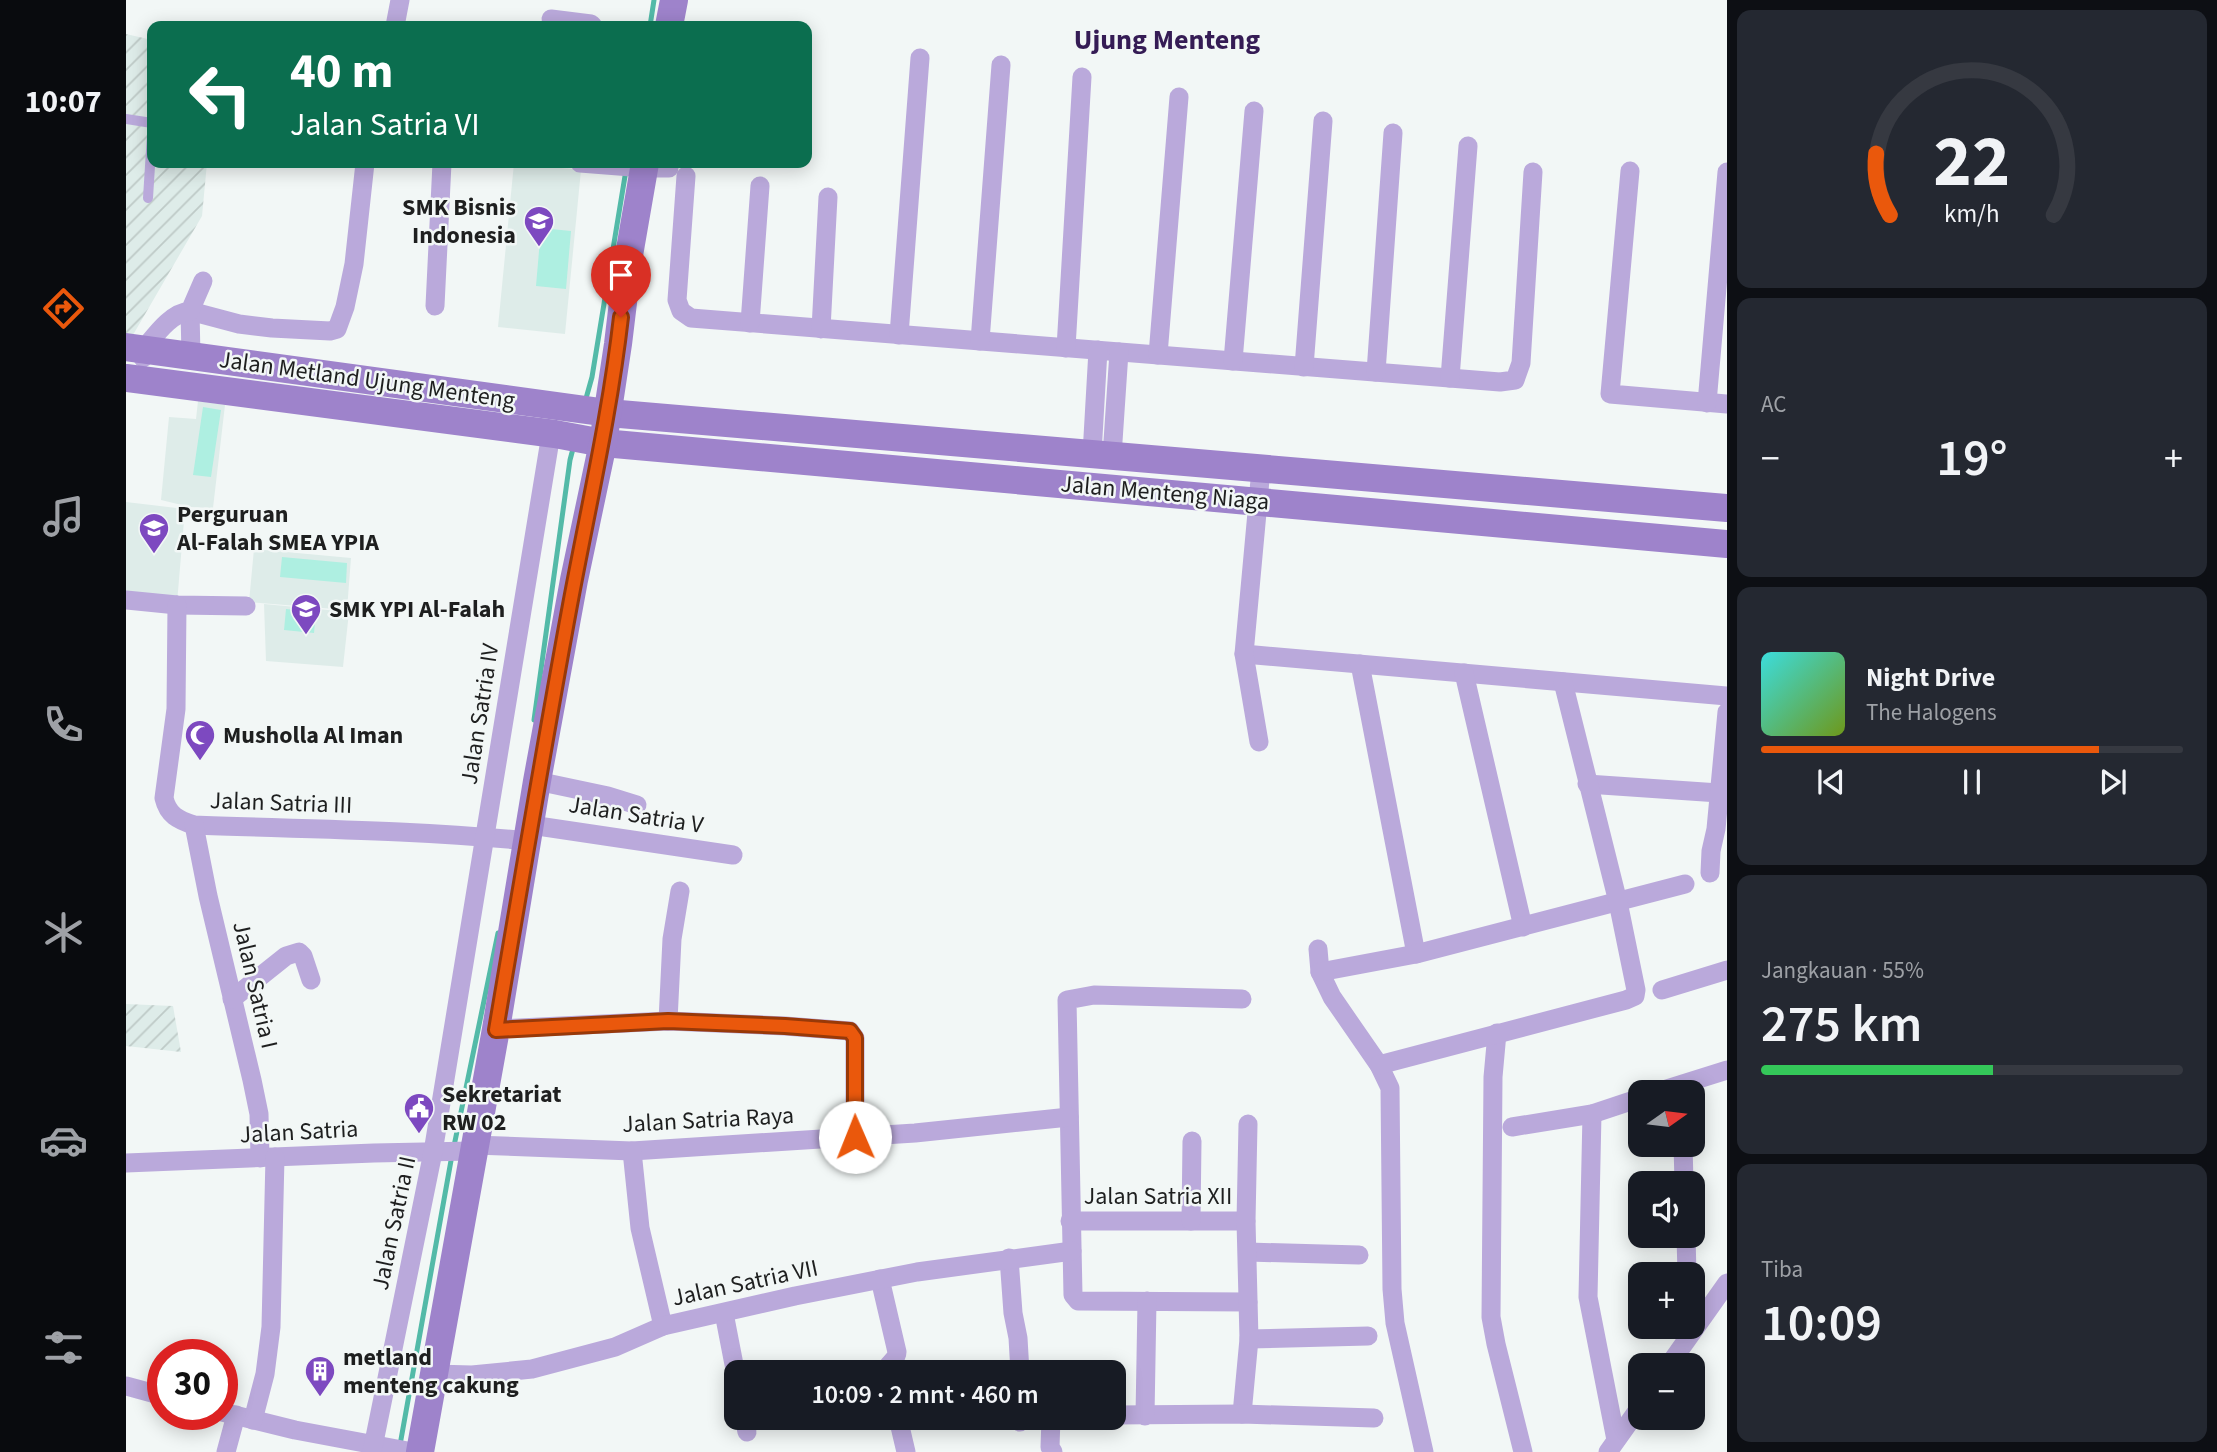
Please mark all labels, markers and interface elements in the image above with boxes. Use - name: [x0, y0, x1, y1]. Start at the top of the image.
- district label: Ujung Menteng: [1074, 20, 1260, 60]
- text: 40 m: [290, 37, 394, 107]
- icon: left: [175, 49, 266, 140]
- text: 10:07: [24, 79, 102, 125]
- text: Jalan Satria VI: [290, 102, 480, 148]
- text: 22: [1934, 111, 2010, 215]
- place label: SMK Bisnis Indonesia: [402, 190, 516, 253]
- text: km/h: [1944, 196, 2000, 232]
- school or university icon: SMK Bisnis Indonesia: [522, 204, 556, 248]
- pin: [591, 245, 651, 317]
- icon: arrive: [602, 256, 640, 294]
- icon: directions: [39, 284, 88, 333]
- street label: Jalan Metland Ujung Menteng: [217, 342, 517, 418]
- text: AC: [1761, 388, 1786, 421]
- text: 19°: [1936, 422, 2008, 496]
- text: −: [1761, 432, 1780, 486]
- text: +: [2164, 432, 2183, 486]
- street label: Jalan Menteng Niaga: [1059, 466, 1271, 520]
- icon: music: [39, 492, 88, 541]
- place label: Perguruan Al-Falah SMEA YPIA: [176, 497, 379, 560]
- school or university icon: Perguruan Al-Falah SMEA YPIA: [137, 511, 171, 555]
- school or university icon: SMK YPI Al-Falah: [289, 592, 323, 636]
- place label: SMK YPI Al-Falah: [329, 592, 505, 627]
- street label: Jalan Satria IV: [452, 640, 509, 787]
- text: Night Drive: [1866, 659, 1995, 696]
- text: The Halogens: [1866, 696, 1997, 729]
- icon: phone: [39, 700, 88, 749]
- mosque icon: Musholla Al Iman: [183, 718, 217, 762]
- place label: Musholla Al Iman: [223, 718, 403, 753]
- icon: previous: [1812, 763, 1850, 801]
- icon: pause: [1953, 763, 1991, 801]
- icon: next: [2094, 763, 2132, 801]
- street label: Jalan Satria III: [209, 783, 353, 823]
- street label: Jalan Satria V: [566, 787, 706, 843]
- icon: climate: [39, 908, 88, 957]
- street label: Jalan Satria I: [223, 918, 287, 1052]
- text: Jangkauan · 55%: [1761, 954, 1924, 987]
- text: 275 km: [1761, 988, 1922, 1062]
- place label: Sekretariat RW 02: [442, 1077, 561, 1140]
- north arrow: [1628, 1080, 1704, 1157]
- map controls: [1628, 1080, 1705, 1430]
- public building icon: Sekretariat RW 02: [402, 1091, 436, 1135]
- street label: Jalan Satria Raya: [621, 1098, 795, 1142]
- position arrow: [818, 1100, 892, 1174]
- street label: Jalan Satria: [239, 1111, 359, 1153]
- icon: car: [39, 1116, 88, 1165]
- street label: Jalan Satria II: [363, 1153, 425, 1293]
- button: sound: [1628, 1171, 1705, 1248]
- street label: Jalan Satria XII: [1084, 1179, 1232, 1214]
- street label: Jalan Satria VII: [669, 1250, 821, 1316]
- text: Tiba: [1761, 1253, 1803, 1286]
- button: +: [1628, 1262, 1705, 1339]
- text: 10:09: [1761, 1287, 1882, 1361]
- icon: filters: [39, 1323, 88, 1372]
- speed limit sign: 30: [147, 1339, 238, 1430]
- place label: metland menteng cakung: [343, 1340, 519, 1403]
- button: −: [1628, 1353, 1705, 1430]
- building icon: metland menteng cakung: [303, 1354, 337, 1398]
- text: 10:09 · 2 mnt · 460 m: [811, 1376, 1039, 1413]

